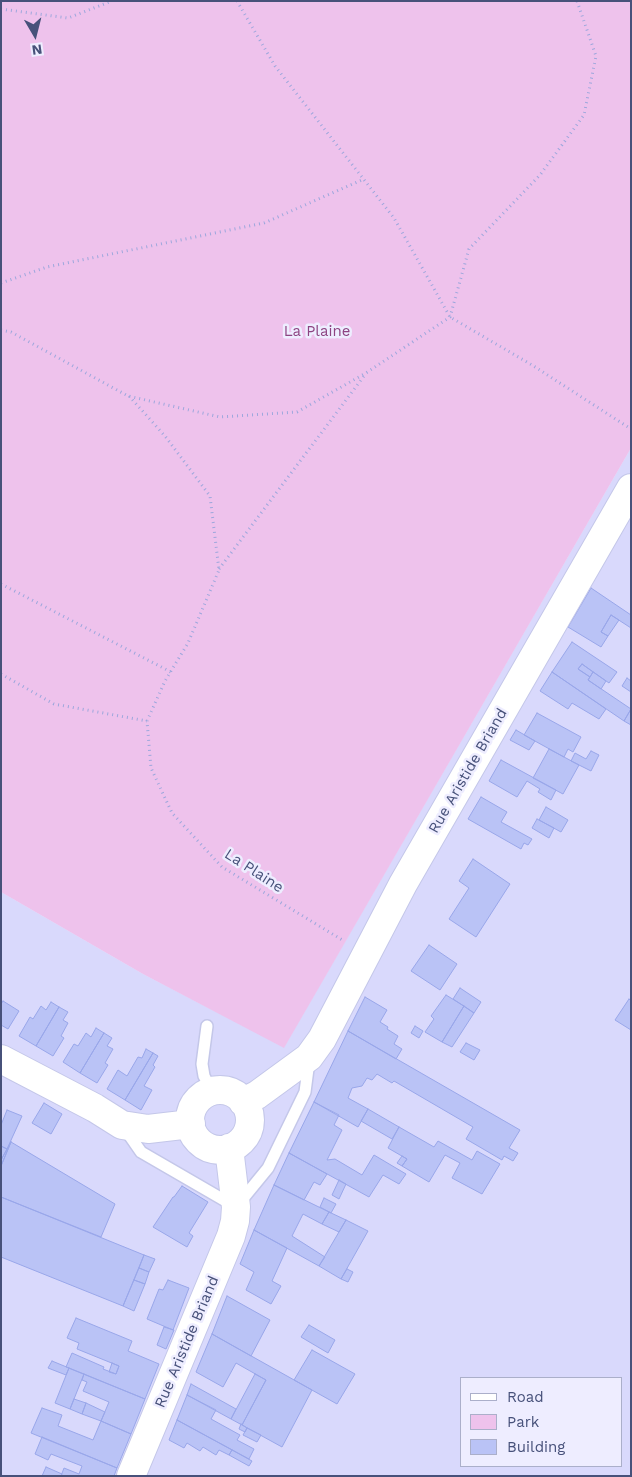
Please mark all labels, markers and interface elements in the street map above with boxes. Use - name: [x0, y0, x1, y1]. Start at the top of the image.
- north arrow: [10, 10, 60, 60]
- text: N: [31, 41, 43, 58]
- park label: La Plaine: [284, 323, 350, 341]
- street label: Rue Aristide Briand: [425, 705, 511, 837]
- street label: La Plaine: [221, 845, 287, 897]
- street label: Rue Aristide Briand: [151, 1273, 223, 1411]
- legend: [460, 1377, 622, 1467]
- text: Road: [507, 1388, 544, 1406]
- text: Park: [507, 1413, 539, 1431]
- text: Building: [507, 1438, 565, 1456]

